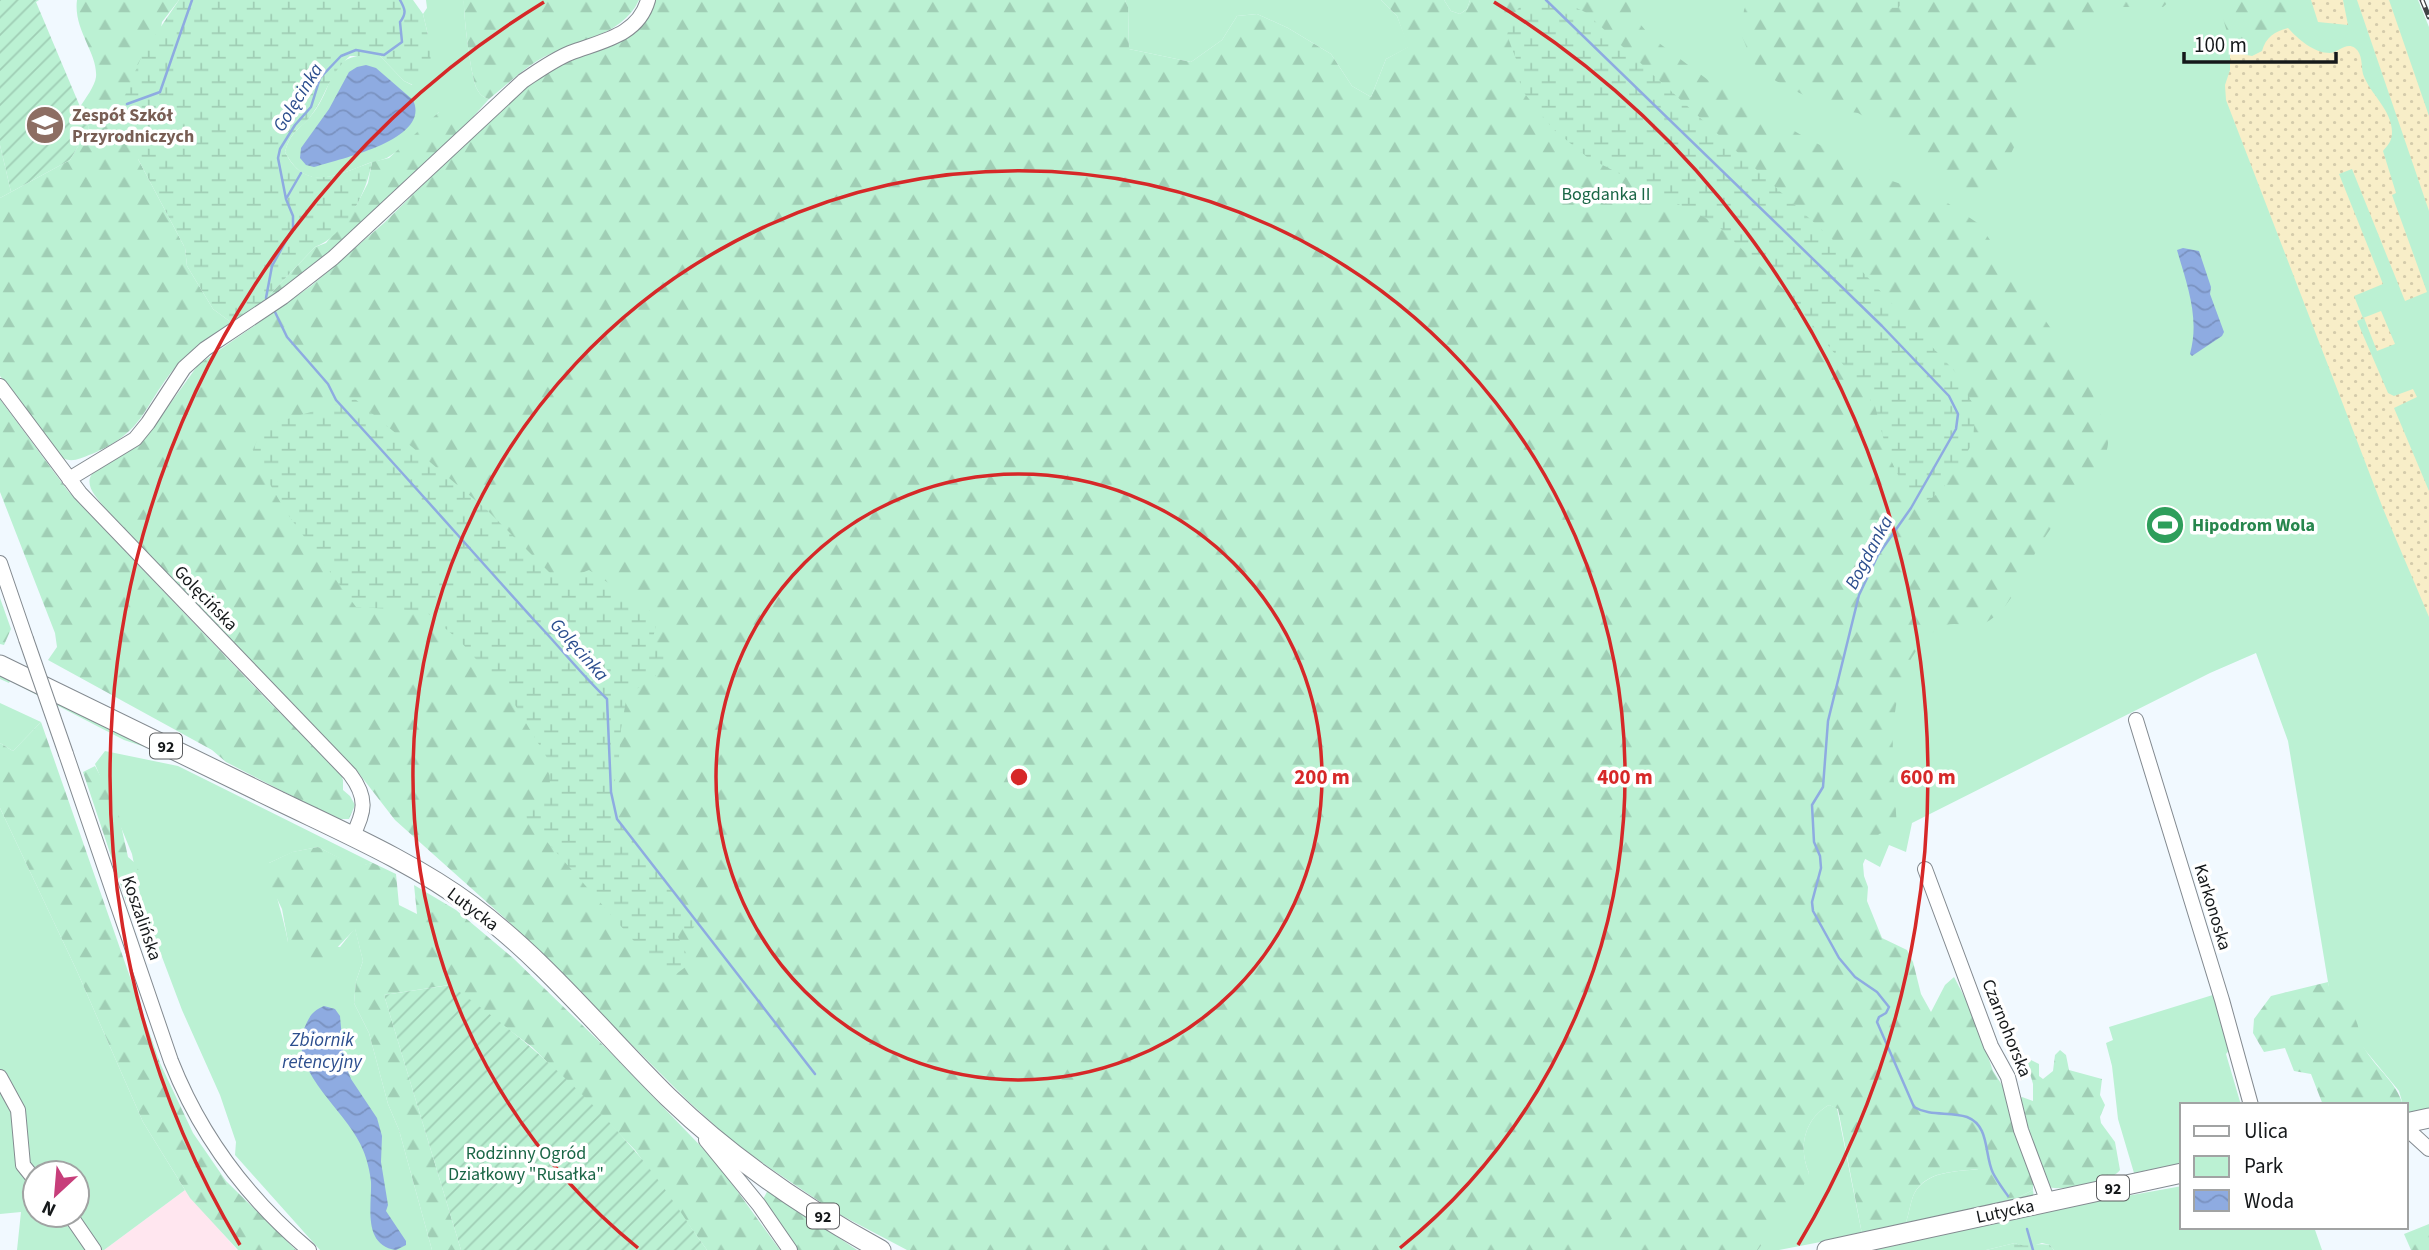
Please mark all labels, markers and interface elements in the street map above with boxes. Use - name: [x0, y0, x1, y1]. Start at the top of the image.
- scale bar: [2184, 21, 2336, 65]
- text: 100 m: [2194, 30, 2247, 60]
- water label: Golęcinka: [267, 58, 330, 137]
- place label: Zespół Szkół Przyrodniczych: [72, 103, 194, 149]
- school or university icon: Zespół Szkół Przyrodniczych: [24, 104, 66, 146]
- park label: Bogdanka II: [1562, 182, 1650, 207]
- sports icon: Hipodrom Wola: [2144, 504, 2186, 546]
- water label: Bogdanka: [1839, 511, 1900, 594]
- place label: Hipodrom Wola: [2192, 513, 2315, 538]
- street label: Golęcińska: [168, 560, 243, 637]
- water label: Golęcinka: [543, 613, 614, 687]
- road number: 92: [150, 734, 182, 758]
- text: 200 m: [1294, 762, 1350, 792]
- text: 400 m: [1597, 762, 1653, 792]
- text: 600 m: [1900, 762, 1956, 792]
- centre of rings: [1007, 765, 1031, 789]
- street label: Karkonoska: [2188, 861, 2237, 953]
- street label: Koszalińska: [115, 872, 168, 964]
- street label: Lutycka: [442, 882, 504, 937]
- street label: Czarnohorska: [1976, 976, 2038, 1081]
- water label: Zbiornik retencyjny: [282, 1027, 363, 1076]
- legend: [2180, 1103, 2408, 1229]
- text: Ulica: [2244, 1116, 2288, 1146]
- park label: Rodzinny Ogród Działkowy "Rusałka": [448, 1141, 604, 1187]
- text: Park: [2244, 1151, 2284, 1181]
- north arrow: [21, 1159, 91, 1229]
- road number: 92: [2097, 1176, 2129, 1200]
- text: Woda: [2244, 1186, 2294, 1216]
- text: N: [38, 1193, 61, 1223]
- street label: Lutycka: [1974, 1193, 2036, 1230]
- road number: 92: [807, 1204, 839, 1228]

